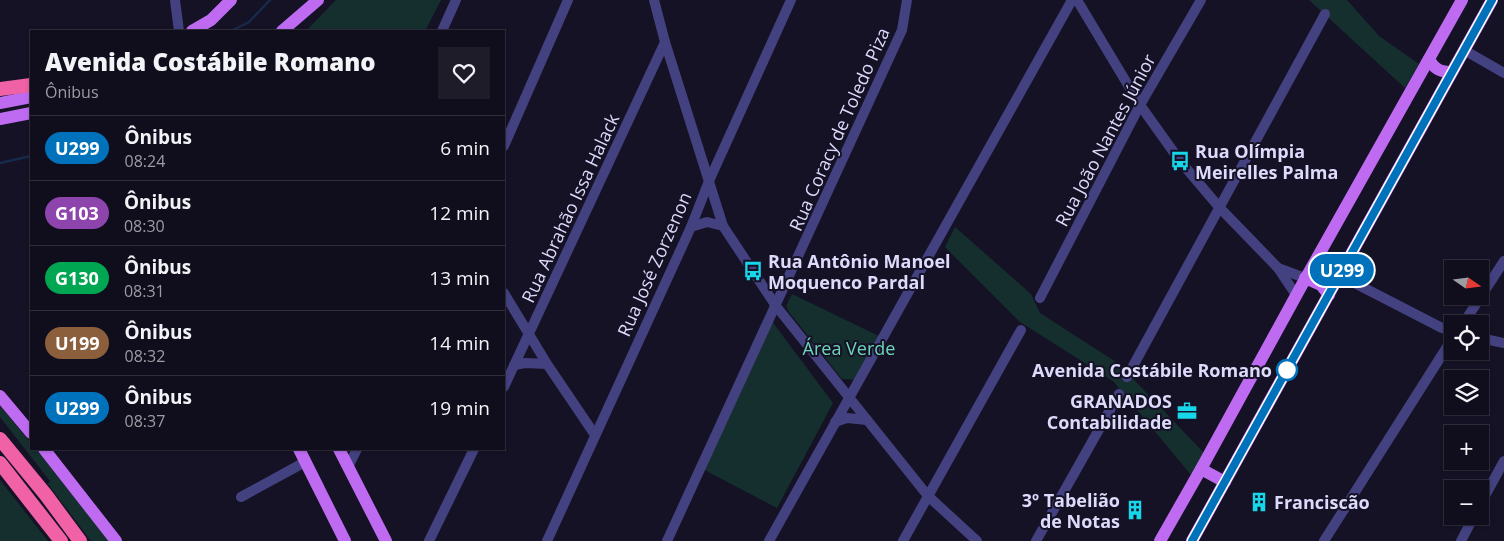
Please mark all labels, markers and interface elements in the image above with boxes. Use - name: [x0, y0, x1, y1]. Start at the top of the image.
- street label: Rua Coracy de Toledo Piza: [783, 24, 895, 234]
- text: Avenida Costábile Romano: [45, 45, 376, 78]
- button: heart: [438, 47, 490, 99]
- street label: Rua João Nantes Júnior: [1049, 49, 1161, 230]
- text: Ônibus: [45, 81, 99, 103]
- street label: Rua Abrahão Issa Halack: [516, 109, 625, 306]
- text: Ônibus: [124, 124, 192, 150]
- text: 6 min: [440, 135, 490, 161]
- text: U299: [55, 136, 99, 160]
- place label: Rua Olímpia Meirelles Palma: [1195, 139, 1338, 184]
- text: 08:24: [124, 150, 165, 172]
- bus stop icon: Rua Olímpia Meirelles Palma: [1169, 150, 1191, 172]
- street label: Rua José Zorzenon: [611, 188, 697, 340]
- text: Ônibus: [124, 189, 191, 215]
- text: 12 min: [429, 200, 490, 226]
- text: G103: [55, 201, 99, 225]
- text: 08:30: [124, 215, 165, 237]
- place label: Rua Antônio Manoel Moquenco Pardal: [768, 249, 951, 294]
- text: Ônibus: [124, 254, 191, 280]
- line badge: U299: [1307, 254, 1377, 286]
- text: U299: [1320, 258, 1364, 282]
- bus stop icon: Rua Antônio Manoel Moquenco Pardal: [742, 260, 764, 282]
- north arrow: [1444, 260, 1489, 305]
- map controls: [1444, 260, 1489, 525]
- text: 13 min: [429, 265, 490, 291]
- text: G130: [55, 266, 99, 290]
- text: 08:31: [124, 280, 165, 302]
- button: locate: [1444, 315, 1489, 360]
- text: Ônibus: [124, 319, 192, 345]
- text: 14 min: [429, 330, 490, 356]
- text: U199: [55, 331, 99, 355]
- park label: Área Verde: [803, 336, 895, 360]
- text: 08:32: [124, 345, 165, 367]
- place label: Avenida Costábile Romano: [1032, 358, 1272, 382]
- marker: Avenida Costábile Romano: [1276, 359, 1298, 381]
- button: layers: [1444, 370, 1489, 415]
- text: Ônibus: [124, 384, 192, 410]
- place label: GRANADOS Contabilidade: [1047, 389, 1172, 434]
- text: 19 min: [429, 395, 490, 421]
- text: U299: [55, 396, 99, 420]
- office icon: GRANADOS Contabilidade: [1176, 400, 1198, 422]
- text: 08:37: [124, 410, 165, 432]
- button: +: [1444, 425, 1489, 470]
- button: −: [1444, 480, 1489, 525]
- place label: 3º Tabelião de Notas: [1022, 488, 1120, 533]
- place label: Franciscão: [1274, 490, 1370, 514]
- building icon: Franciscão: [1248, 491, 1270, 513]
- building icon: 3º Tabelião de Notas: [1124, 499, 1146, 521]

